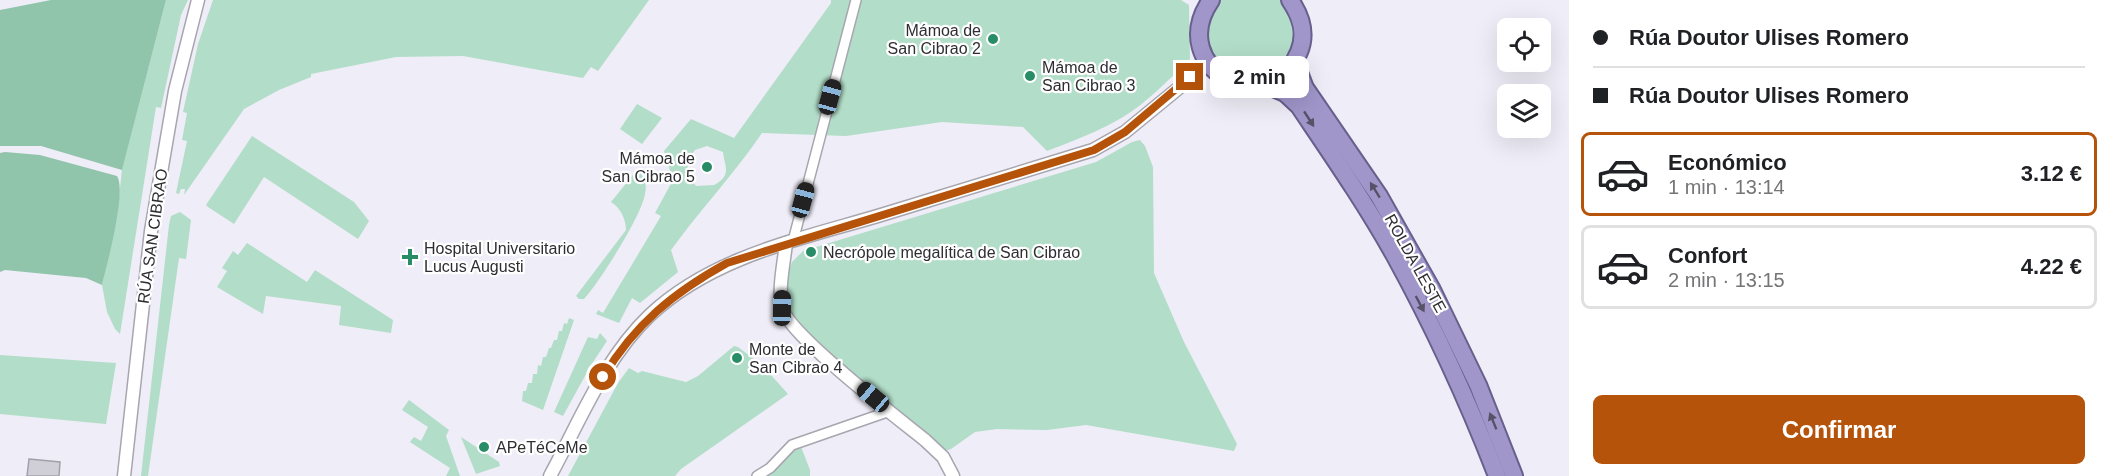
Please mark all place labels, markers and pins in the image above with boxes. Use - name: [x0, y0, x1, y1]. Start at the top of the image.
- place label: Mámoa de San Cibrao 2: [888, 22, 981, 57]
- marker: Mámoa de San Cibrao 2: [986, 32, 1000, 46]
- place label: Mámoa de San Cibrao 3: [1042, 59, 1135, 94]
- marker: Mámoa de San Cibrao 3: [1023, 69, 1037, 83]
- place label: Mámoa de San Cibrao 5: [602, 150, 695, 185]
- marker: Mámoa de San Cibrao 5: [700, 160, 714, 174]
- place label: Hospital Universitario Lucus Augusti: [424, 240, 575, 275]
- place label: Necrópole megalítica de San Cibrao: [823, 244, 1080, 261]
- marker: Necrópole megalítica de San Cibrao: [804, 245, 818, 259]
- marker: Hospital Universitario Lucus Augusti: [401, 248, 419, 266]
- place label: Monte de San Cibrao 4: [749, 341, 842, 376]
- marker: Monte de San Cibrao 4: [730, 351, 744, 365]
- place label: APeTéCeMe: [496, 439, 588, 456]
- marker: APeTéCeMe: [477, 440, 491, 454]

